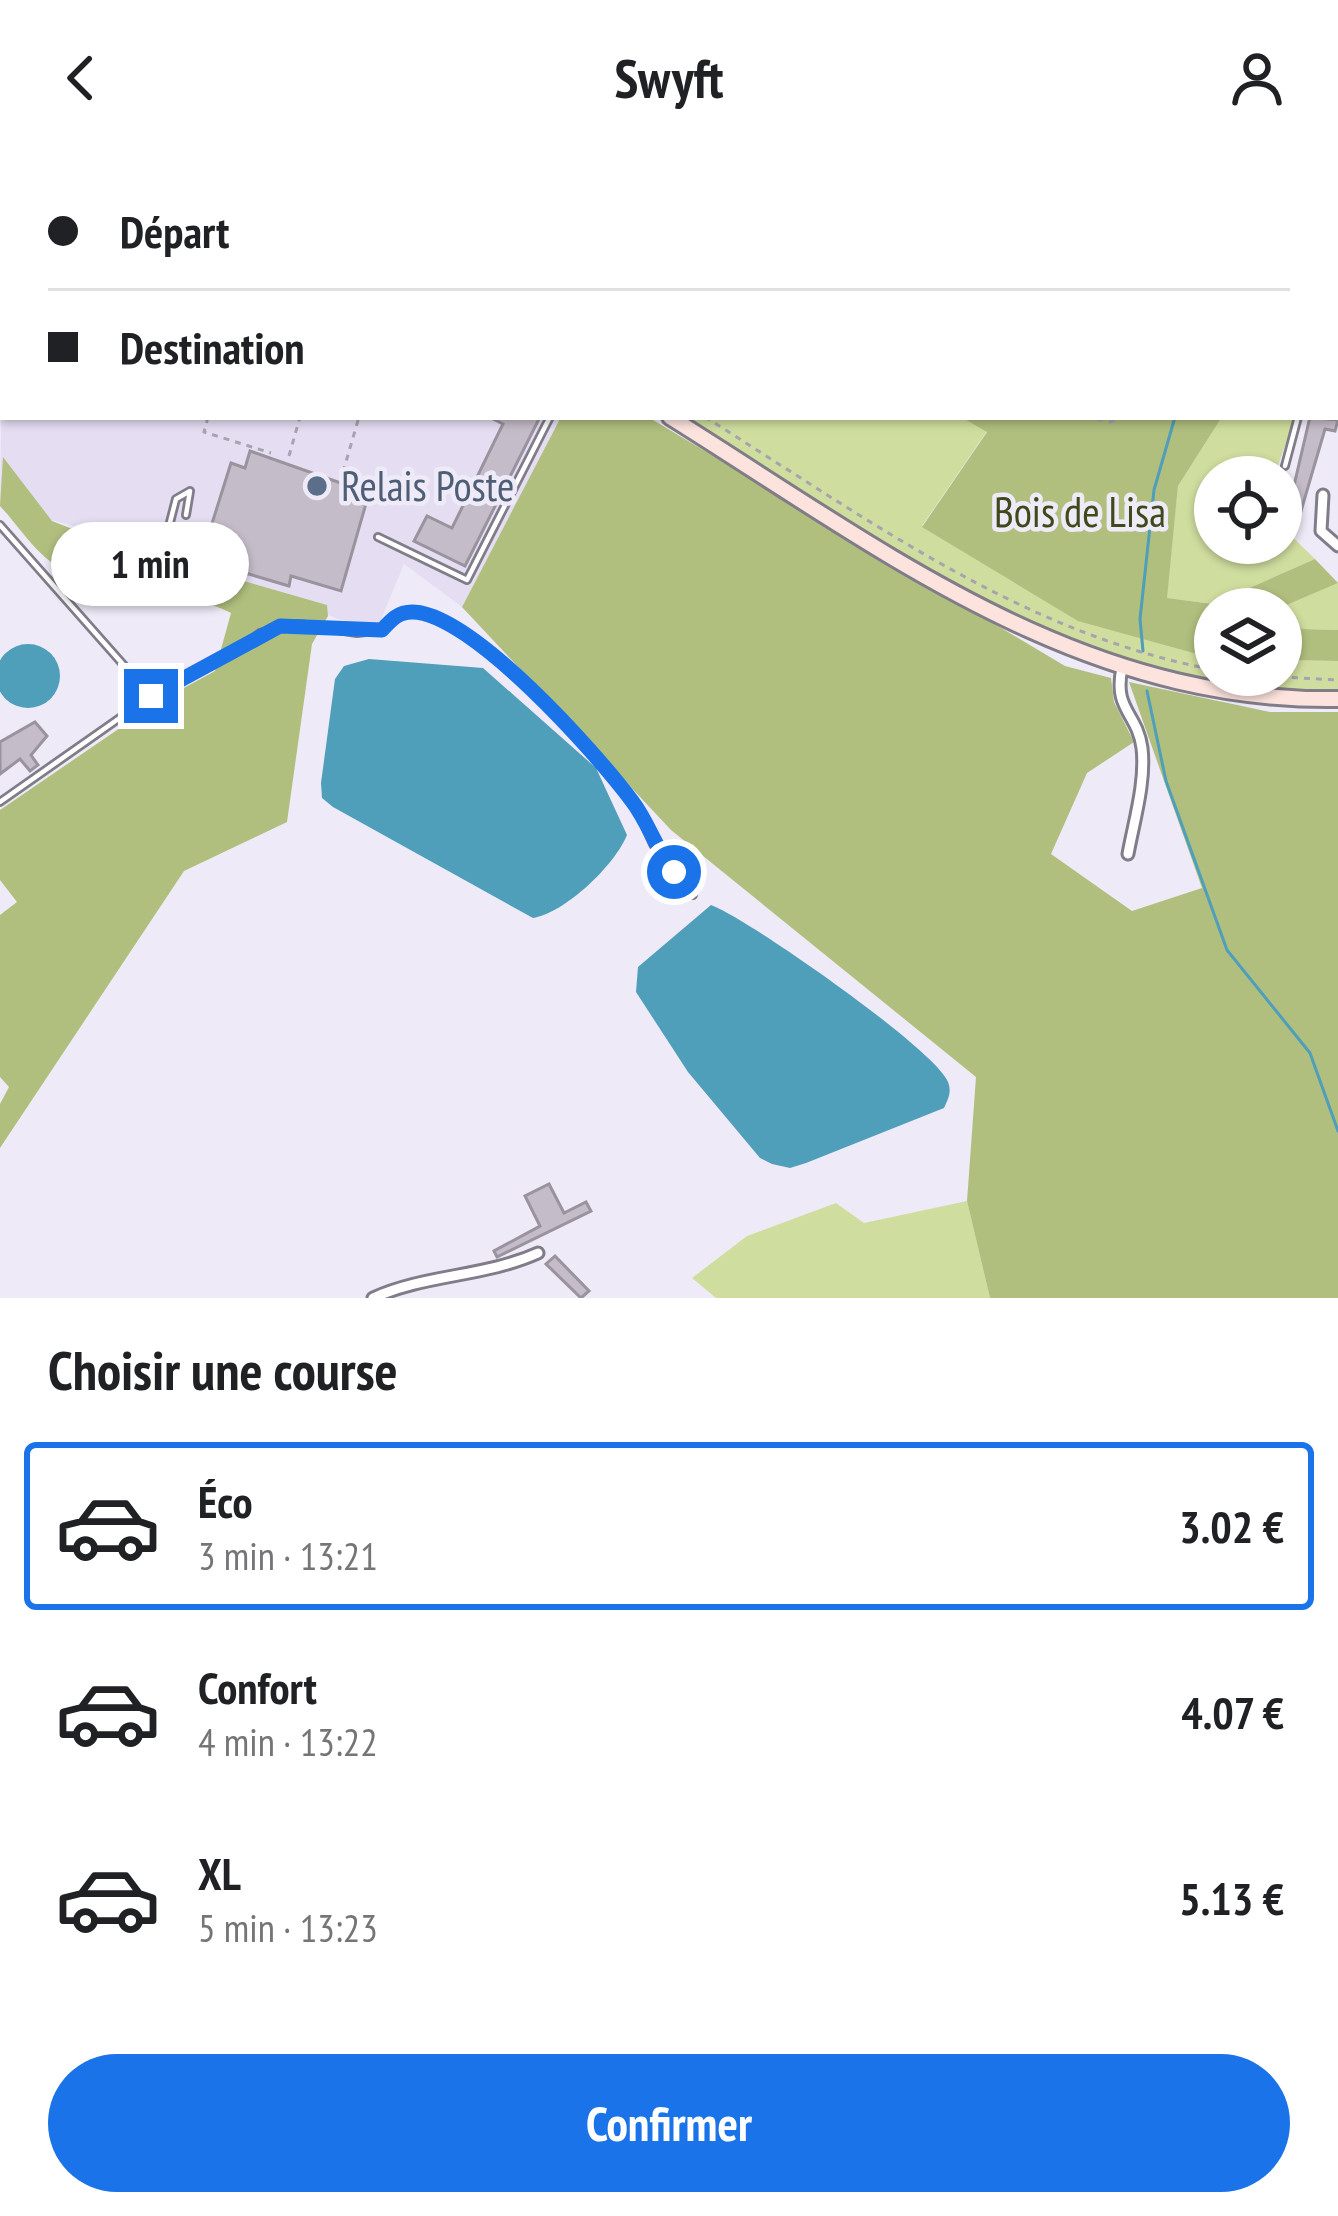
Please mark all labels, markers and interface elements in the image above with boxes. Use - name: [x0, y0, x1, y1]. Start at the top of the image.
- text: Swyft: [614, 43, 724, 113]
- icon: back: [48, 45, 114, 111]
- icon: person: [1224, 45, 1290, 111]
- text: Départ: [120, 202, 229, 260]
- text: Destination: [120, 318, 305, 376]
- map controls: [1194, 456, 1302, 696]
- button: locate: [1194, 456, 1302, 564]
- place label: Relais Poste: [341, 458, 514, 513]
- marker: Relais Poste: [304, 473, 330, 499]
- park label: Bois de Lisa: [994, 484, 1166, 539]
- callout: 1 min: [52, 522, 250, 606]
- text: 1 min: [111, 538, 189, 589]
- button: layers: [1194, 588, 1302, 696]
- route end: [124, 669, 178, 723]
- route start: [647, 845, 701, 899]
- text: Choisir une course: [48, 1335, 398, 1405]
- icon: car: [54, 1472, 162, 1580]
- text: Éco: [198, 1472, 253, 1530]
- text: 3.02 €: [1179, 1497, 1284, 1555]
- text: 3 min · 13:21: [198, 1530, 378, 1581]
- icon: car: [54, 1658, 162, 1766]
- text: Confort: [198, 1658, 317, 1716]
- text: 4.07 €: [1181, 1683, 1284, 1741]
- text: 4 min · 13:22: [198, 1716, 378, 1767]
- icon: car: [54, 1844, 162, 1952]
- text: XL: [198, 1844, 241, 1902]
- text: 5.13 €: [1179, 1869, 1284, 1927]
- text: 5 min · 13:23: [198, 1902, 378, 1953]
- button: Confirmer: [48, 2054, 1290, 2192]

